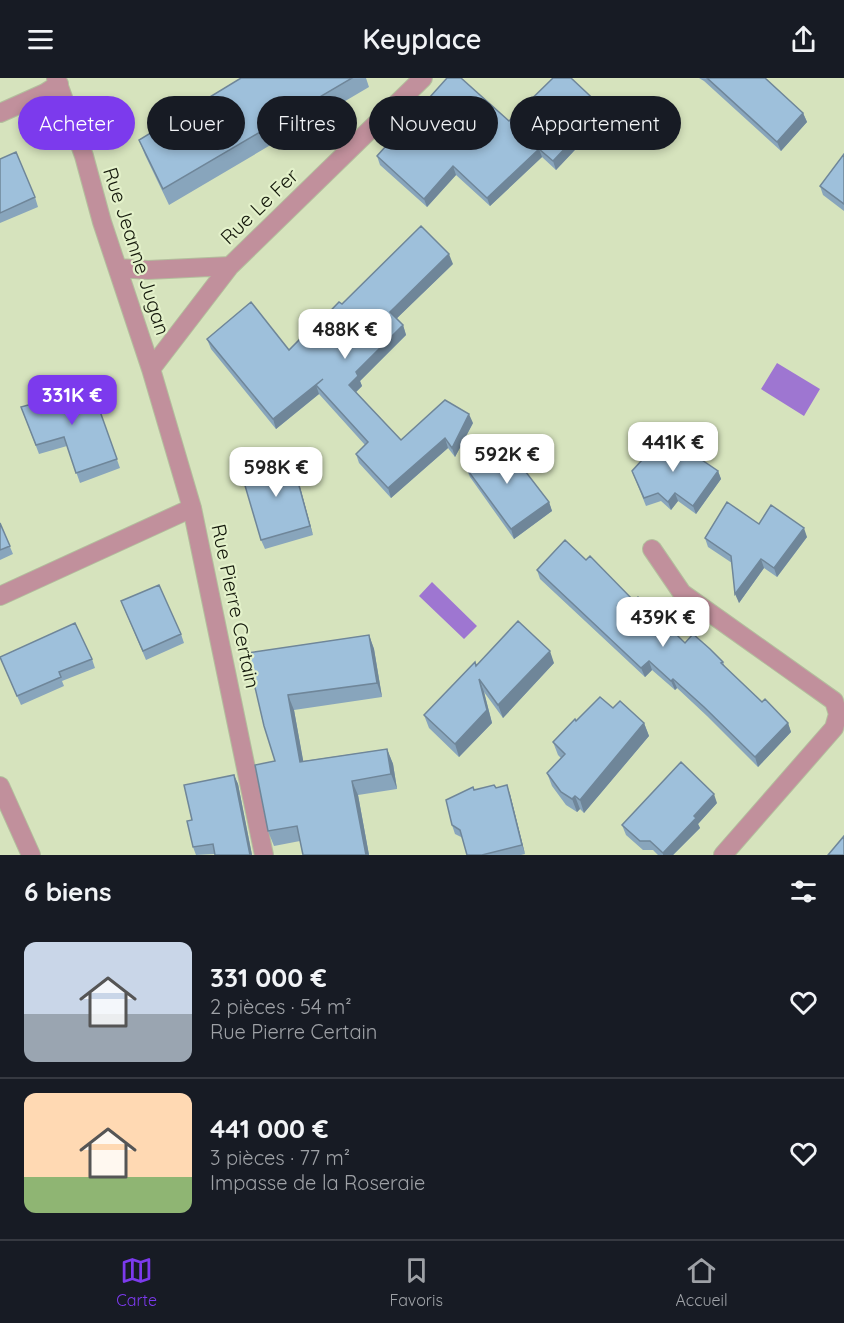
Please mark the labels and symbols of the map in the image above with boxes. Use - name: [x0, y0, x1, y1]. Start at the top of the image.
- street label: Rue Le Fer: [215, 162, 303, 249]
- street label: Rue Jeanne Jugan: [98, 164, 176, 338]
- pin: 488K €: [296, 309, 394, 360]
- pin: 331K €: [23, 375, 121, 426]
- pin: 441K €: [624, 422, 722, 473]
- pin: 592K €: [458, 434, 556, 485]
- pin: 598K €: [227, 447, 325, 498]
- street label: Rue Pierre Certain: [206, 522, 266, 690]
- pin: 439K €: [614, 597, 712, 648]

